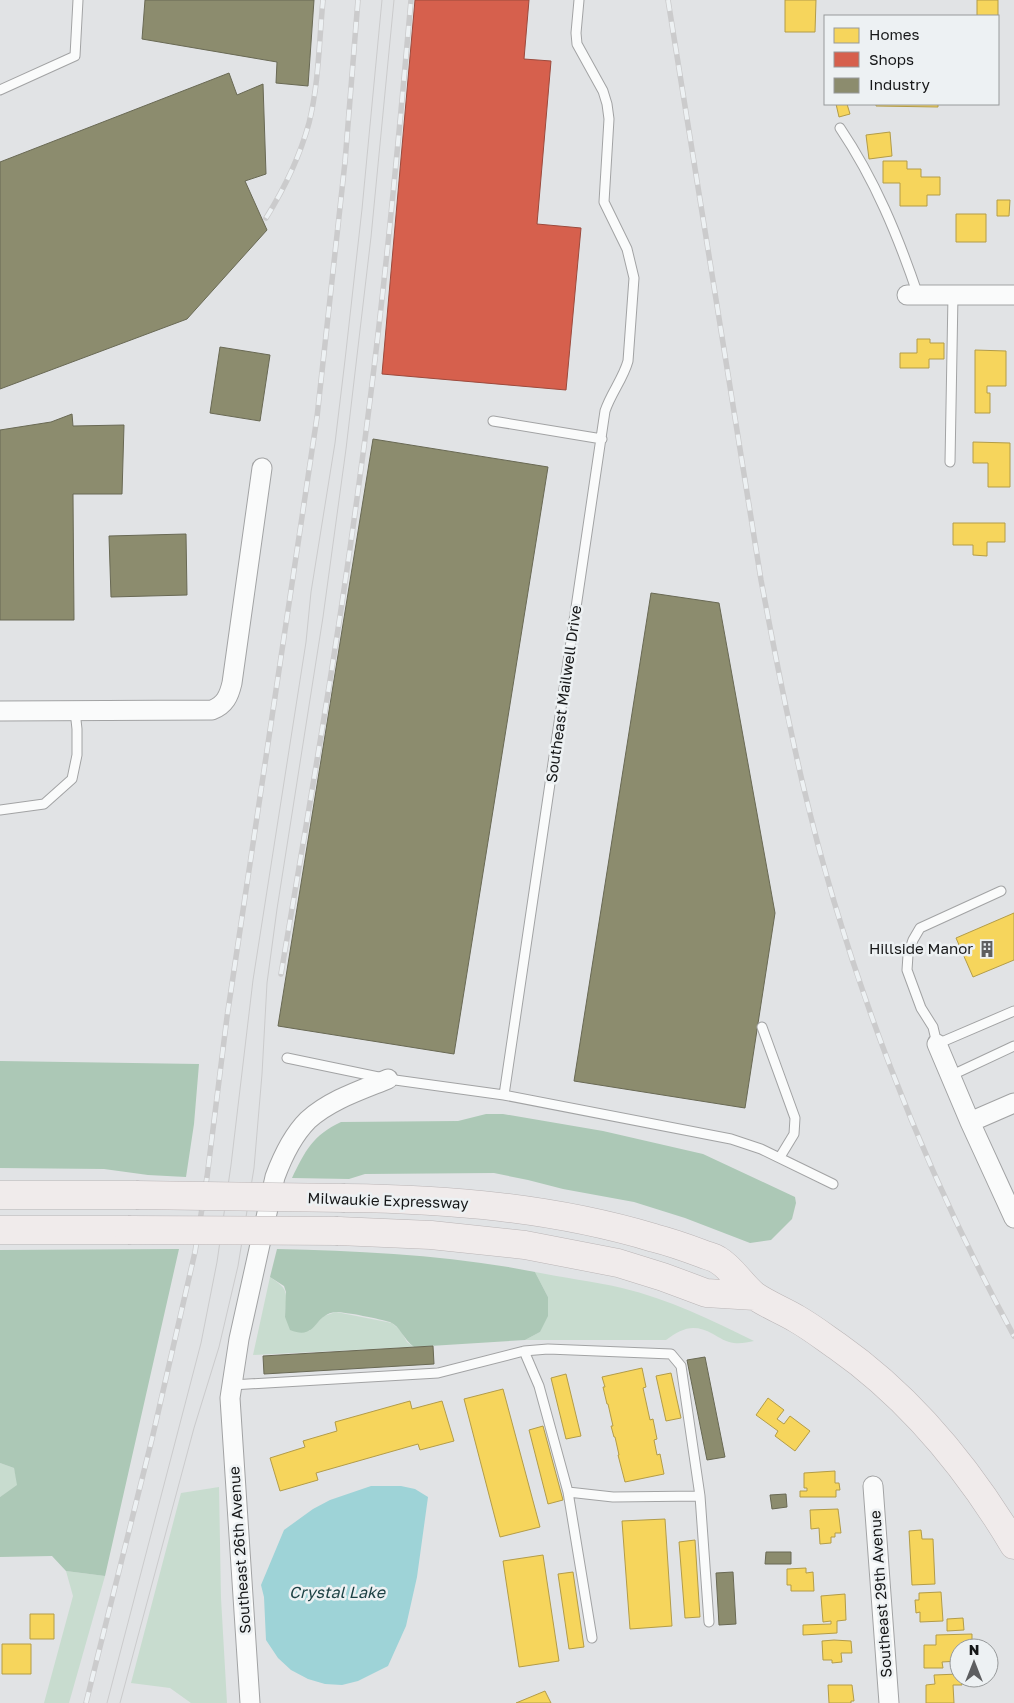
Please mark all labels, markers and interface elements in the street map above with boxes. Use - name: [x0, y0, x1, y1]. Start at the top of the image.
- legend: [824, 15, 999, 105]
- text: Homes: [869, 25, 919, 43]
- text: Shops: [869, 50, 914, 68]
- text: Industry: [869, 75, 930, 93]
- street label: Southeast Mailwell Drive: [542, 604, 584, 784]
- place label: Hillside Manor: [869, 939, 973, 957]
- building icon: Hillside Manor: [977, 939, 997, 959]
- street label: Milwaukie Expressway: [307, 1188, 470, 1212]
- street label: Southeast 26th Avenue: [224, 1466, 254, 1634]
- street label: Southeast 29th Avenue: [865, 1510, 895, 1678]
- water label: Crystal Lake: [289, 1582, 387, 1602]
- north arrow: [949, 1638, 999, 1688]
- text: N: [969, 1641, 979, 1658]

